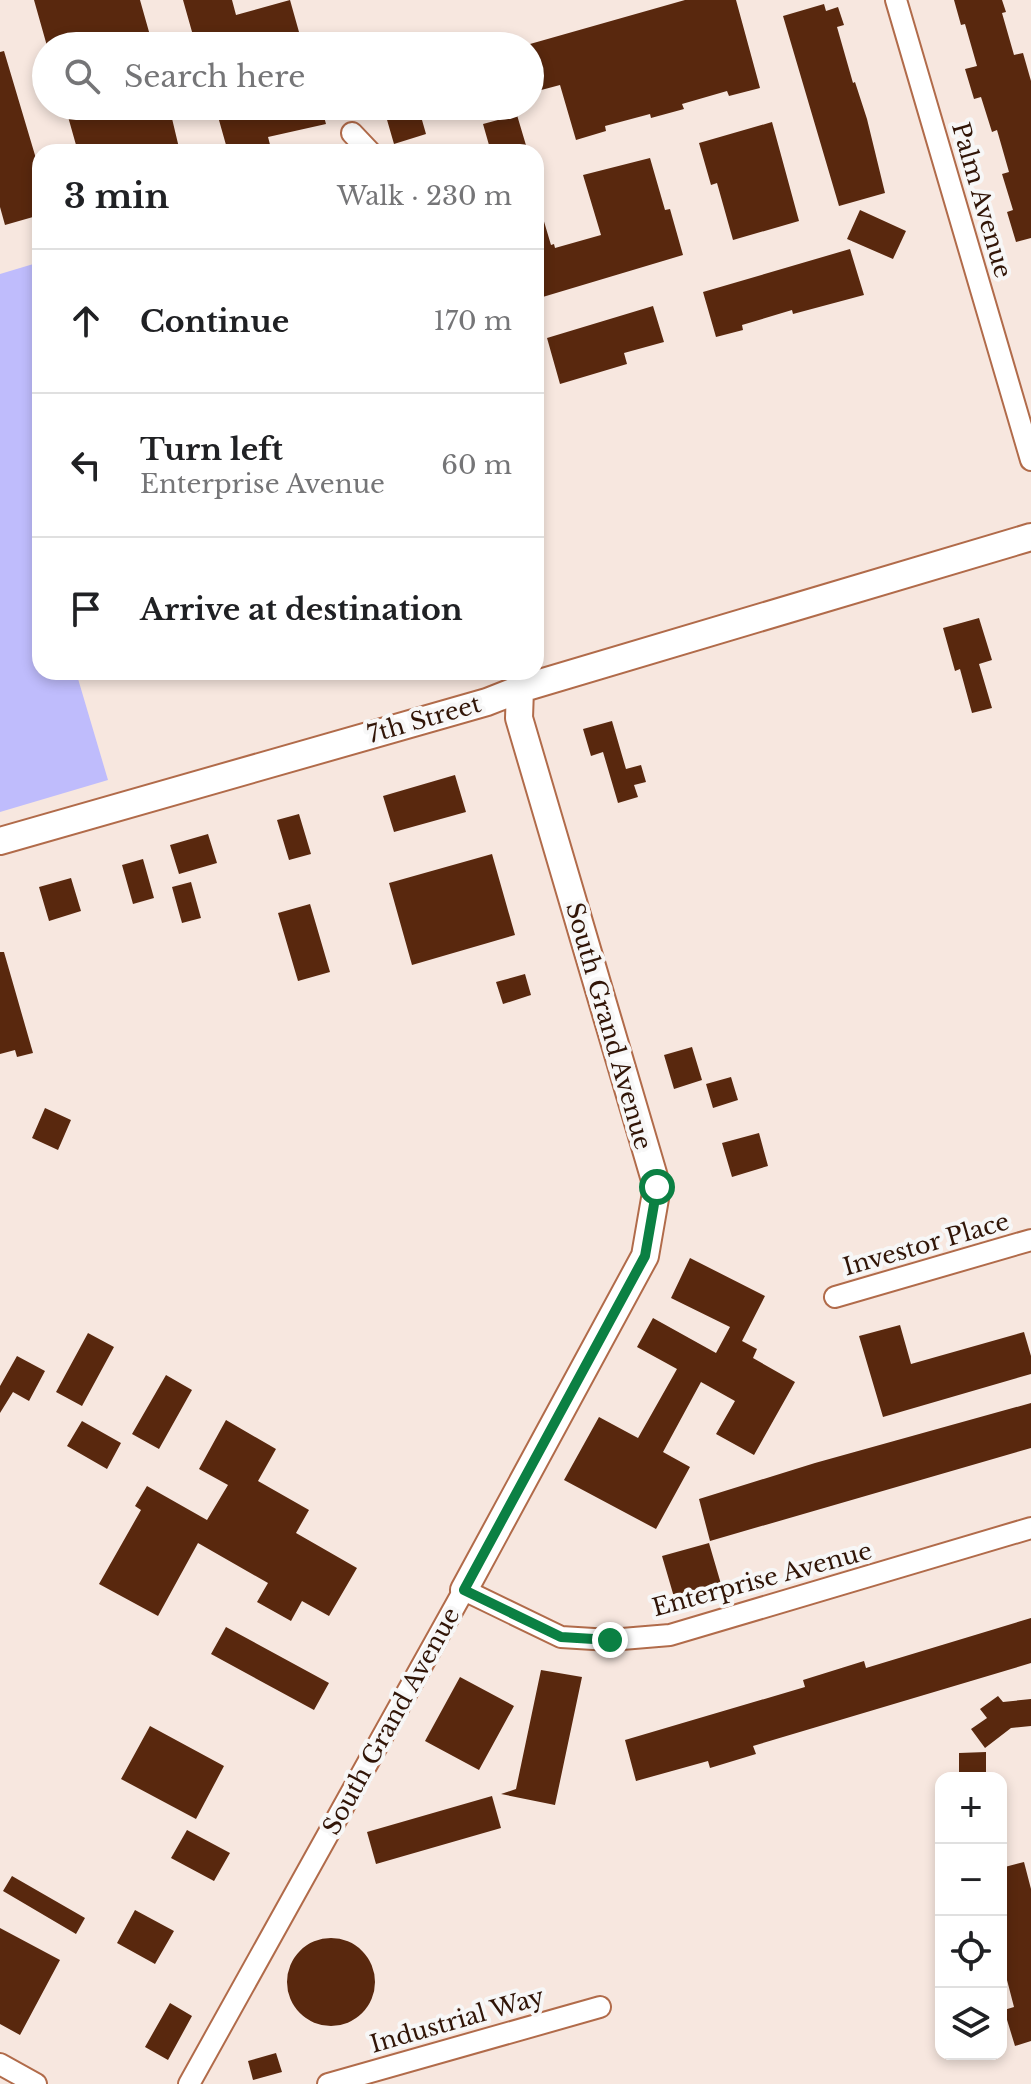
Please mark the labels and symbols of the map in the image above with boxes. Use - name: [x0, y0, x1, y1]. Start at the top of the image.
- street label: Palm Avenue: [946, 119, 1018, 281]
- street label: 7th Street: [364, 689, 484, 749]
- street label: South Grand Avenue: [560, 899, 658, 1153]
- route start: [639, 1169, 675, 1205]
- street label: Investor Place: [840, 1206, 1012, 1282]
- street label: Enterprise Avenue: [649, 1536, 875, 1622]
- street label: South Grand Avenue: [316, 1602, 466, 1840]
- route end: [592, 1622, 628, 1658]
- street label: Industrial Way: [367, 1981, 548, 2059]

